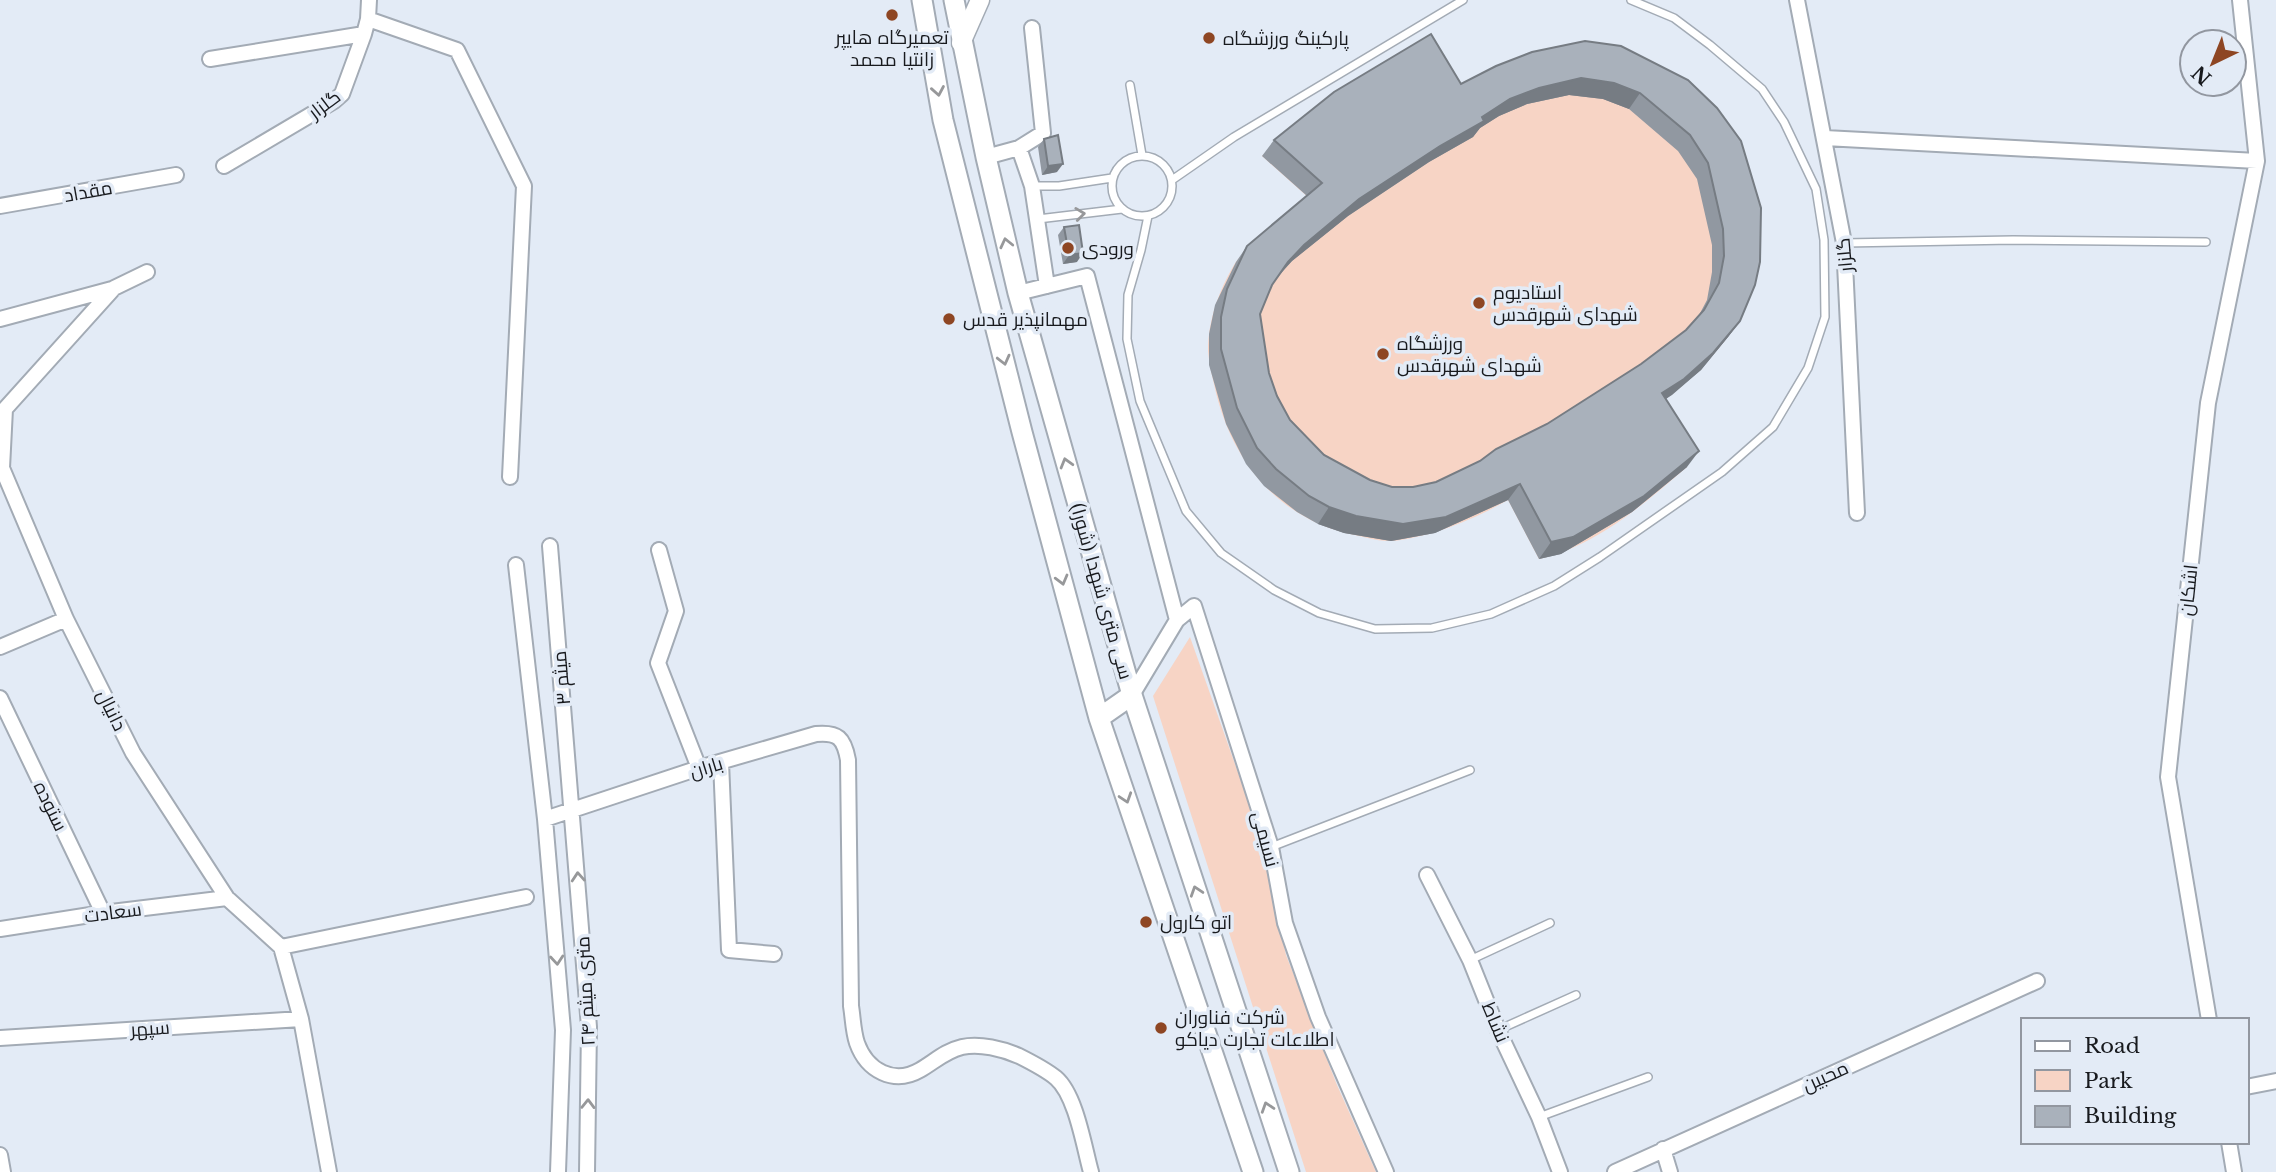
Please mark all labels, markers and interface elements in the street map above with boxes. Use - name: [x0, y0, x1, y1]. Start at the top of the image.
- marker: تعمیرگاه هایپر زانتیا محمد: [884, 7, 900, 23]
- place label: تعمیرگاه هایپر زانتیا محمد: [834, 26, 949, 71]
- place label: پارکینگ ورزشگاه: [1223, 27, 1349, 51]
- north arrow: [2178, 28, 2248, 98]
- marker: پارکینگ ورزشگاه: [1201, 30, 1217, 46]
- text: N: [2187, 60, 2216, 90]
- street label: گلزار: [303, 85, 345, 125]
- one-way arrow: [930, 86, 945, 97]
- street label: مقداد: [62, 176, 114, 207]
- one-way arrow: [1074, 206, 1086, 221]
- one-way arrow: [1000, 237, 1015, 249]
- place label: ورودی: [1082, 237, 1134, 260]
- street label: گلزار: [1832, 237, 1858, 274]
- marker: ورودی: [1060, 240, 1076, 256]
- place label: استادیوم شهدای شهرقدس: [1493, 281, 1638, 326]
- marker: استادیوم شهدای شهرقدس: [1471, 295, 1487, 311]
- place label: مهمانپذیر قدس: [963, 308, 1088, 331]
- marker: مهمانپذیر قدس: [941, 311, 957, 327]
- place label: ورزشگاه شهدای شهرقدس: [1397, 332, 1542, 377]
- marker: ورزشگاه شهدای شهرقدس: [1375, 346, 1391, 362]
- one-way arrow: [996, 354, 1010, 366]
- one-way arrow: [1060, 457, 1074, 469]
- street label: سی متری شهدا (شورا): [1065, 500, 1138, 682]
- street label: اشکان: [2174, 563, 2203, 617]
- one-way arrow: [1054, 574, 1068, 586]
- street label: میثم ۳: [548, 650, 577, 706]
- street label: دانیال: [92, 686, 131, 735]
- street label: باران: [687, 752, 726, 783]
- street label: ستوده: [29, 778, 72, 835]
- one-way arrow: [1118, 791, 1132, 804]
- street label: نسیمی: [1247, 809, 1284, 869]
- one-way arrow: [571, 871, 586, 882]
- one-way arrow: [1190, 885, 1204, 898]
- street label: سعادت: [83, 898, 143, 927]
- place label: اتو کارول: [1160, 911, 1232, 934]
- marker: اتو کارول: [1138, 914, 1154, 930]
- street label: ۲۴ متری میثم: [571, 935, 602, 1046]
- one-way arrow: [549, 955, 564, 966]
- street label: نشاط: [1477, 999, 1514, 1046]
- place label: شرکت فناوران اطلاعات تجارت دیاکو: [1175, 1006, 1335, 1051]
- street label: سپهر: [129, 1016, 171, 1041]
- legend: [2021, 1018, 2248, 1144]
- marker: شرکت فناوران اطلاعات تجارت دیاکو: [1153, 1020, 1169, 1036]
- text: Road: [2084, 1033, 2140, 1059]
- street label: محبین: [1799, 1056, 1852, 1097]
- text: Park: [2084, 1068, 2133, 1094]
- one-way arrow: [580, 1098, 596, 1109]
- one-way arrow: [1261, 1102, 1275, 1114]
- text: Building: [2084, 1103, 2177, 1129]

